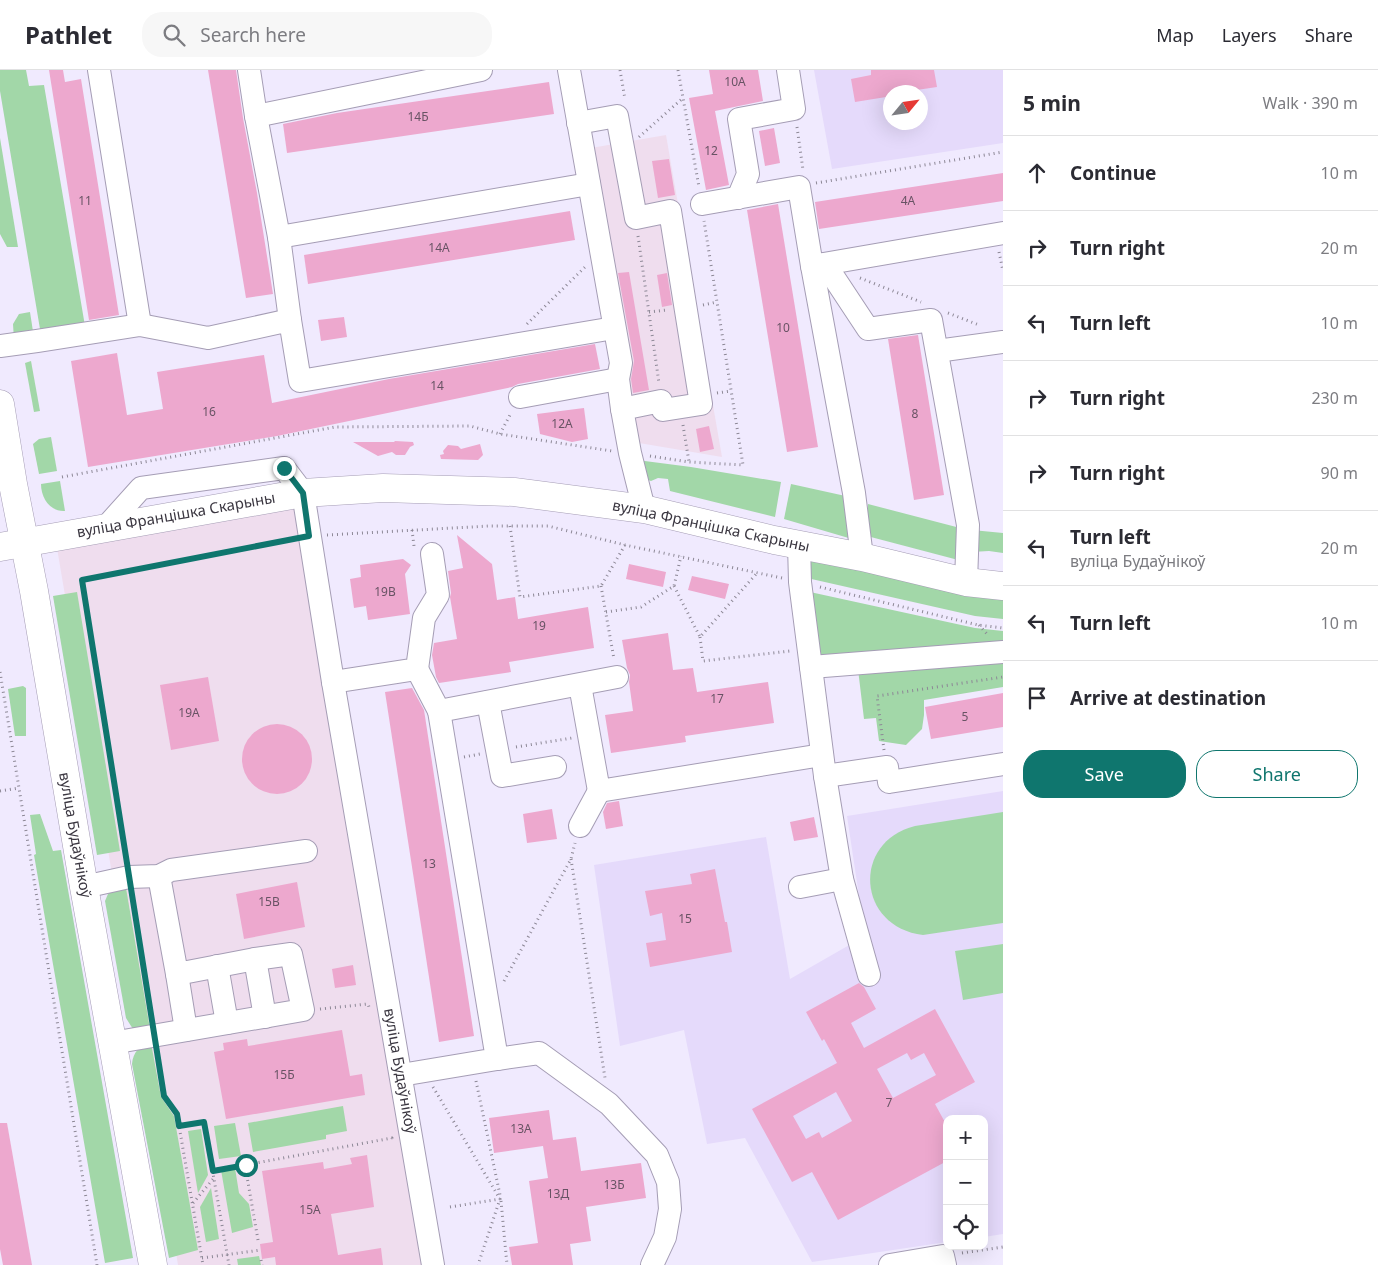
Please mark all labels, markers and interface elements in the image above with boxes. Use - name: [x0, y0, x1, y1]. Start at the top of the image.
- search box: [142, 12, 492, 57]
- text: Pathlet: [25, 18, 112, 51]
- icon: search: [160, 21, 188, 49]
- text: Search here: [200, 22, 306, 48]
- text: Map: [1156, 23, 1194, 47]
- text: Layers: [1222, 23, 1277, 47]
- text: Share: [1305, 23, 1353, 47]
- house number: 10А: [724, 73, 746, 90]
- north arrow: [883, 85, 928, 130]
- text: 5 min: [1023, 89, 1081, 117]
- text: Walk · 390 m: [1263, 92, 1358, 114]
- house number: 14Б: [407, 108, 429, 125]
- house number: 12: [704, 142, 718, 159]
- icon: ahead: [1023, 159, 1051, 187]
- text: Continue: [1070, 160, 1156, 186]
- text: 10 m: [1321, 162, 1358, 184]
- house number: 11: [78, 192, 92, 209]
- house number: 4А: [901, 192, 916, 209]
- icon: right: [1023, 234, 1051, 262]
- text: Turn right: [1070, 235, 1165, 261]
- text: 20 m: [1321, 237, 1358, 259]
- house number: 14А: [428, 239, 450, 256]
- icon: left: [1023, 309, 1051, 337]
- text: Turn left: [1070, 310, 1151, 336]
- text: 10 m: [1321, 312, 1358, 334]
- house number: 10: [776, 319, 790, 336]
- house number: 14: [430, 377, 444, 394]
- icon: right: [1023, 384, 1051, 412]
- text: Turn right: [1070, 385, 1165, 411]
- text: 230 m: [1311, 387, 1358, 409]
- house number: 16: [202, 403, 216, 420]
- house number: 8: [912, 405, 919, 422]
- house number: 12А: [551, 415, 573, 432]
- route end: [273, 457, 296, 480]
- icon: right: [1023, 459, 1051, 487]
- text: Turn right: [1070, 460, 1165, 486]
- text: 90 m: [1321, 462, 1358, 484]
- street label: вуліца Францішка Скарыны: [75, 487, 277, 541]
- street label: вуліца Францішка Скарыны: [611, 494, 812, 556]
- text: Turn left: [1070, 524, 1151, 550]
- icon: left: [1023, 534, 1051, 562]
- text: 20 m: [1321, 537, 1358, 559]
- text: вуліца Будаўнікоў: [1070, 550, 1205, 572]
- house number: 19В: [374, 583, 396, 600]
- icon: left: [1023, 609, 1051, 637]
- text: Turn left: [1070, 610, 1151, 636]
- text: 10 m: [1321, 612, 1358, 634]
- house number: 19: [532, 617, 546, 634]
- icon: arrive: [1023, 684, 1051, 712]
- text: Arrive at destination: [1070, 685, 1266, 711]
- house number: 17: [710, 690, 724, 707]
- house number: 19А: [178, 704, 200, 721]
- house number: 5: [962, 708, 969, 725]
- button: Save: [1023, 750, 1186, 798]
- button: Share: [1196, 750, 1358, 798]
- street label: вуліца Будаўнікоў: [55, 771, 97, 899]
- house number: 13: [422, 855, 436, 872]
- house number: 15В: [258, 893, 280, 910]
- house number: 15: [678, 910, 692, 927]
- street label: вуліца Будаўнікоў: [380, 1007, 422, 1135]
- house number: 15Б: [273, 1066, 295, 1083]
- house number: 7: [886, 1094, 893, 1111]
- map controls: [943, 1115, 988, 1250]
- button: +: [943, 1115, 988, 1160]
- house number: 13А: [510, 1120, 532, 1137]
- route start: [235, 1154, 258, 1177]
- button: −: [943, 1160, 988, 1205]
- house number: 13Б: [603, 1176, 625, 1193]
- house number: 13Д: [547, 1185, 569, 1202]
- house number: 15А: [299, 1201, 321, 1218]
- button: locate: [943, 1205, 988, 1250]

